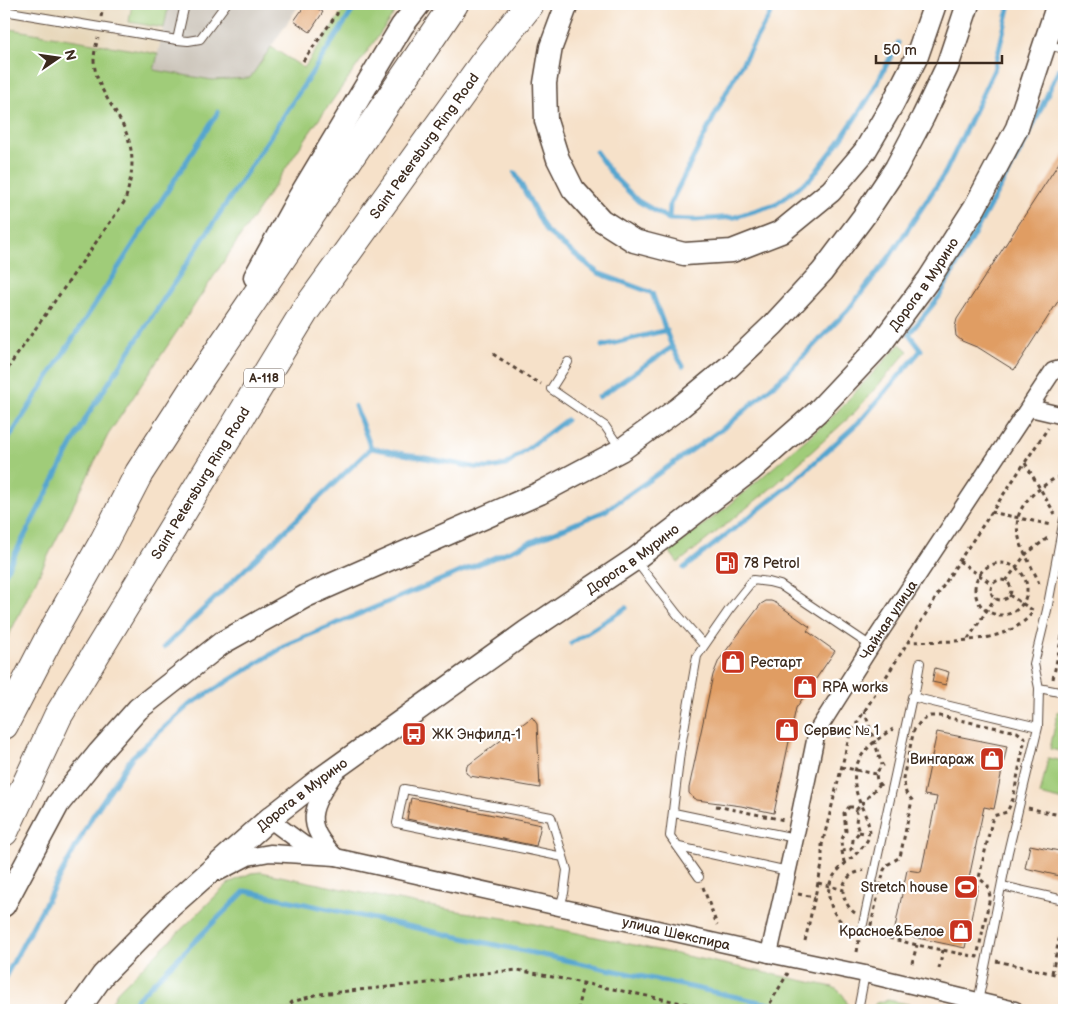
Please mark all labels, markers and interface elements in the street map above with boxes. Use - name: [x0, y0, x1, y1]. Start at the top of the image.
- north arrow: [32, 32, 82, 82]
- scale bar: [876, 32, 1002, 64]
- text: 50 m: [883, 41, 917, 60]
- text: N: [61, 48, 80, 62]
- street label: Saint Petersburg Ring Road: [366, 70, 482, 222]
- street label: Дорога в Мурино: [885, 234, 962, 334]
- road number: А-118: [244, 368, 284, 388]
- street label: Saint Petersburg Ring Road: [147, 404, 253, 562]
- street label: Дорога в Мурино: [583, 520, 682, 598]
- fuel station icon: 78 Petrol: [714, 550, 740, 576]
- place label: 78 Petrol: [744, 555, 800, 572]
- street label: Чайная улица: [856, 576, 921, 663]
- shop icon: Рестарт: [720, 649, 746, 675]
- place label: Рестарт: [750, 654, 803, 671]
- shop icon: RPA works: [792, 674, 818, 700]
- place label: RPA works: [822, 679, 888, 696]
- shop icon: Сервис № 1: [774, 717, 800, 743]
- bus stop icon: ЖК Энфилд-1: [401, 721, 427, 747]
- place label: Сервис № 1: [804, 722, 879, 739]
- place label: ЖК Энфилд-1: [432, 726, 521, 743]
- shop icon: Вингараж: [979, 746, 1005, 772]
- place label: Вингараж: [910, 751, 974, 768]
- street label: Дорога в Мурино: [253, 754, 350, 835]
- sports icon: Stretch house: [953, 874, 979, 900]
- place label: Stretch house: [861, 879, 948, 896]
- street label: улица Шекспира: [621, 913, 733, 954]
- shop icon: Красное&Белое: [948, 918, 974, 944]
- place label: Красное&Белое: [839, 923, 944, 940]

